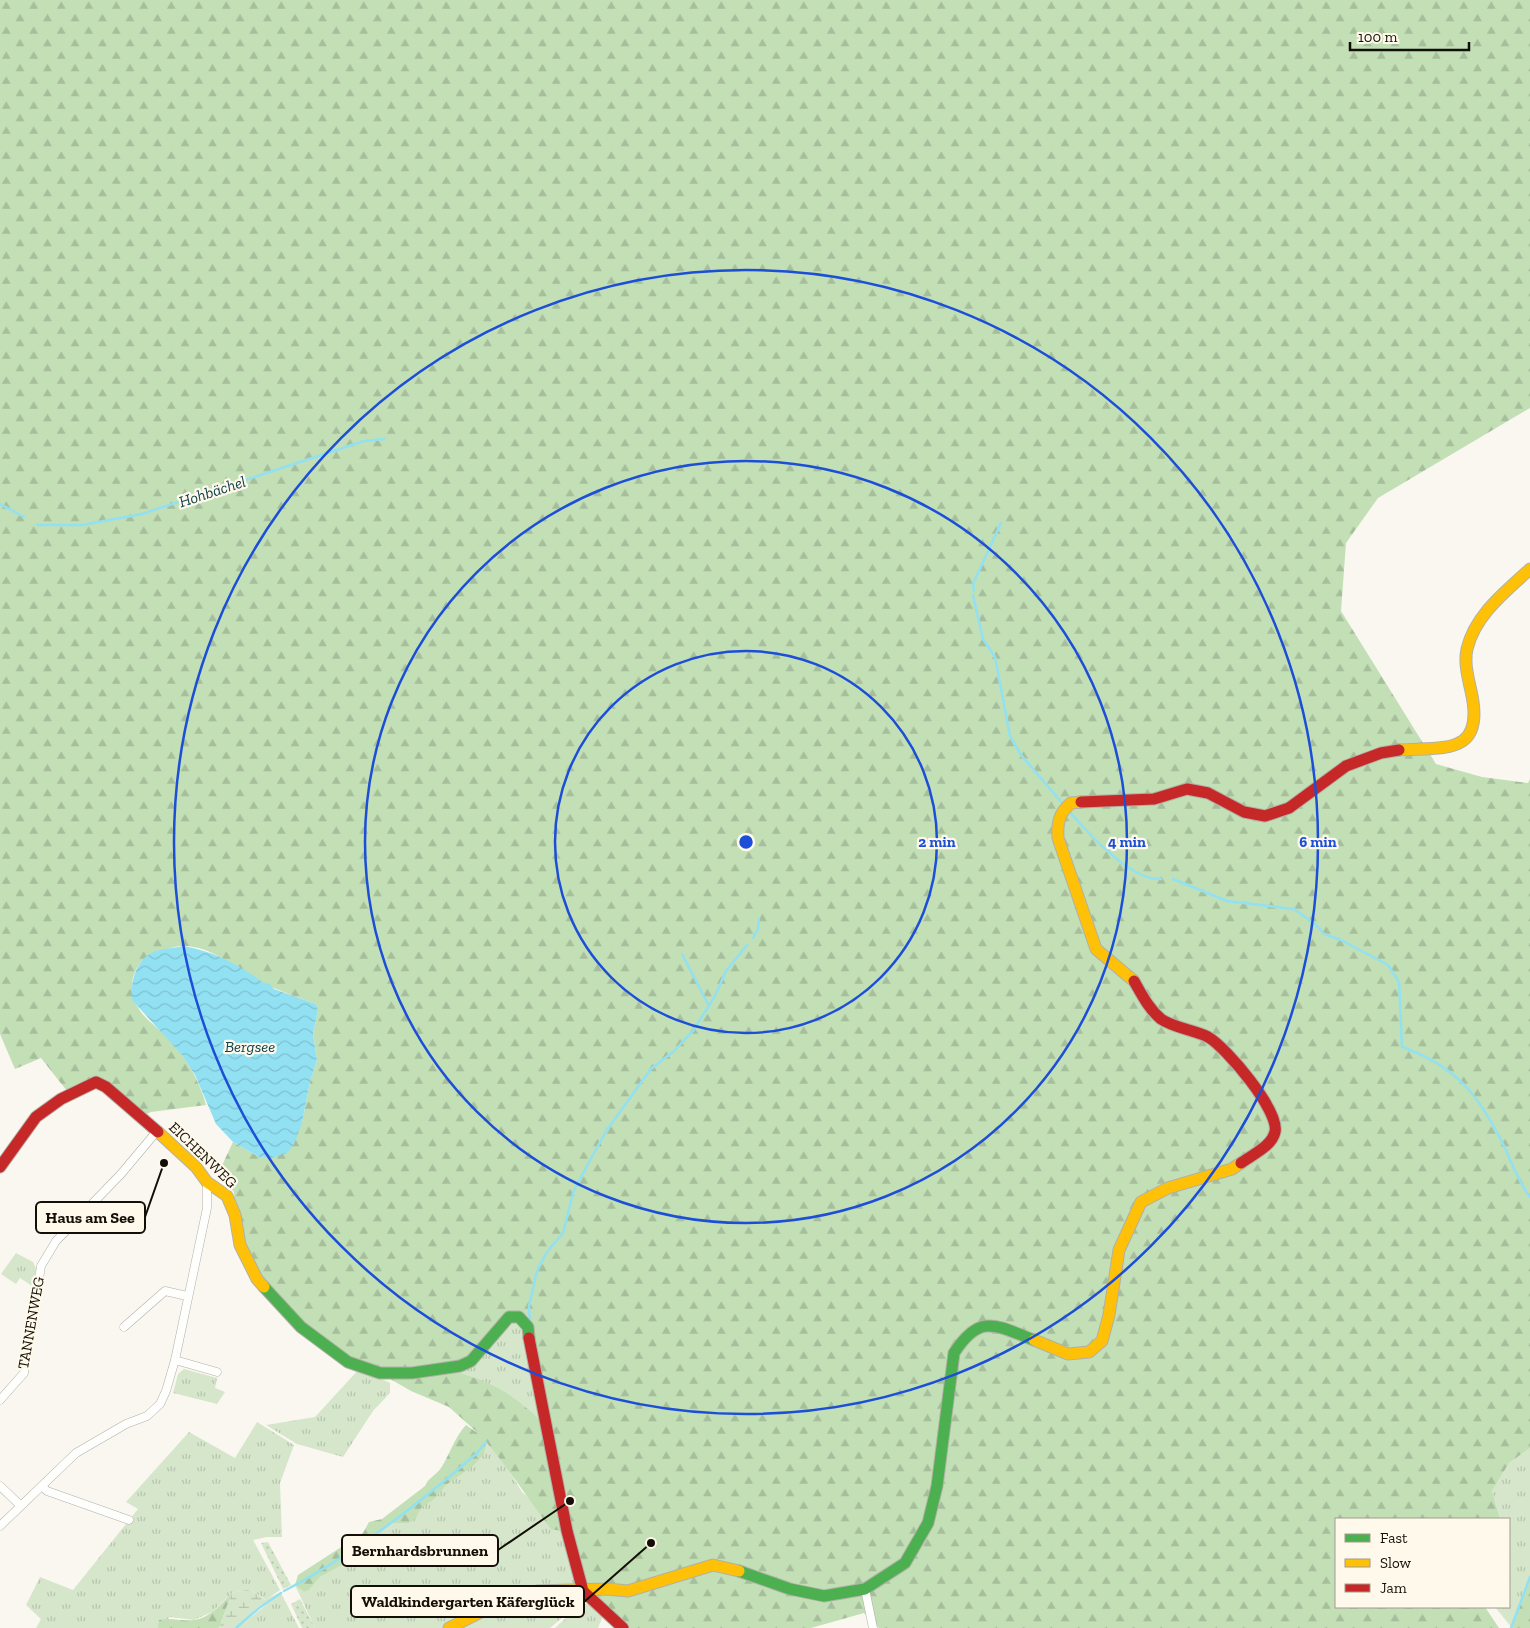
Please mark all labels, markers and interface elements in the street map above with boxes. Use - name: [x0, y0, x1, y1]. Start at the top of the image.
- scale bar: [1350, 20, 1469, 52]
- text: 100 m: [1358, 28, 1397, 46]
- water label: Hohbächel: [176, 472, 248, 511]
- centre of rings: [737, 833, 755, 851]
- text: 2 min: [918, 833, 956, 851]
- text: 4 min: [1108, 833, 1146, 851]
- text: 6 min: [1299, 833, 1337, 851]
- water label: Bergsee: [225, 1037, 275, 1056]
- street label: EICHENWEG: [165, 1118, 241, 1192]
- callout: Haus am See: [36, 1202, 145, 1233]
- text: Haus am See: [45, 1208, 135, 1227]
- street label: TANNENWEG: [14, 1275, 48, 1371]
- legend: [1335, 1518, 1510, 1608]
- text: Fast: [1380, 1529, 1408, 1547]
- callout: Bernhardsbrunnen: [342, 1535, 498, 1566]
- text: Bernhardsbrunnen: [352, 1541, 489, 1560]
- text: Slow: [1380, 1554, 1412, 1572]
- text: Jam: [1380, 1579, 1407, 1597]
- callout: Waldkindergarten Käferglück: [351, 1586, 584, 1617]
- text: Waldkindergarten Käferglück: [361, 1592, 575, 1611]

